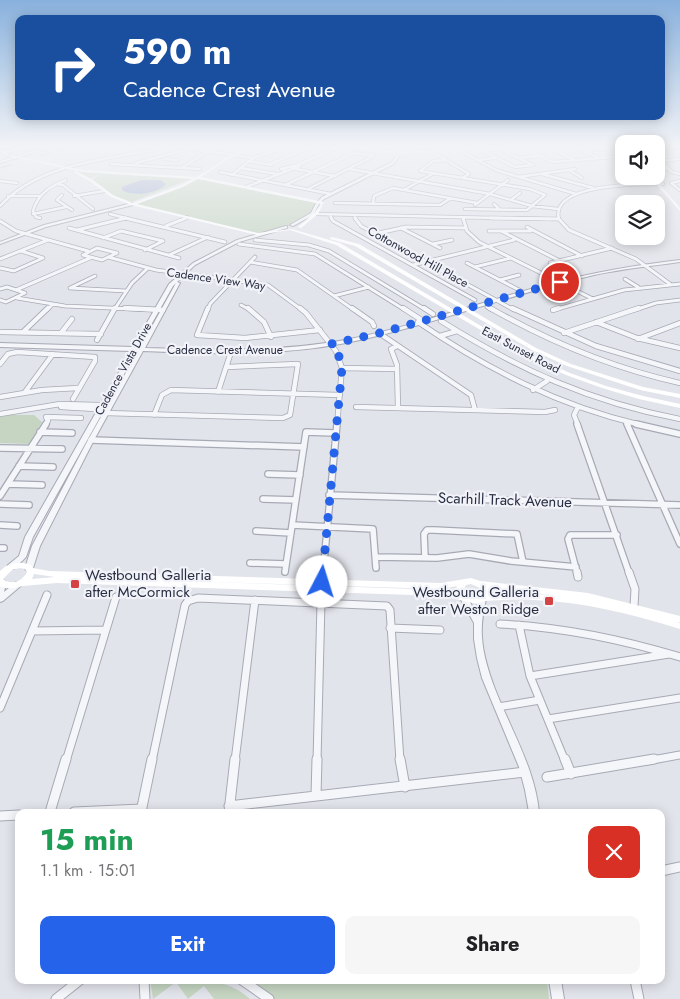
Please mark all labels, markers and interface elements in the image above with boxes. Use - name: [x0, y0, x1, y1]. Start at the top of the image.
- text: 590 m: [123, 27, 231, 77]
- icon: right: [40, 35, 105, 100]
- text: Cadence Crest Avenue: [123, 73, 335, 105]
- map controls: [615, 135, 665, 245]
- button: sound: [615, 135, 665, 185]
- button: layers: [615, 195, 665, 245]
- street label: Cottonwood Hill Place: [364, 222, 472, 292]
- pin: [539, 261, 581, 303]
- street label: Cadence View Way: [166, 263, 267, 295]
- icon: arrive: [546, 268, 574, 296]
- street label: Cadence Vista Drive: [90, 319, 156, 419]
- street label: East Sunset Road: [479, 322, 563, 378]
- street label: Cadence Crest Avenue: [167, 341, 283, 359]
- street label: Scarhill Track Avenue: [438, 487, 573, 513]
- position arrow: [295, 555, 347, 607]
- place label: Westbound Galleria after McCormick: [85, 564, 211, 603]
- marker: Westbound Galleria after McCormick: [69, 578, 81, 590]
- place label: Westbound Galleria after Weston Ridge: [413, 581, 539, 620]
- marker: Westbound Galleria after Weston Ridge: [543, 595, 555, 607]
- text: 15 min: [40, 818, 134, 861]
- button: close: [588, 826, 640, 878]
- text: 1.1 km · 15:01: [40, 859, 136, 882]
- button: Exit: [40, 916, 335, 974]
- button: Share: [345, 916, 640, 974]

